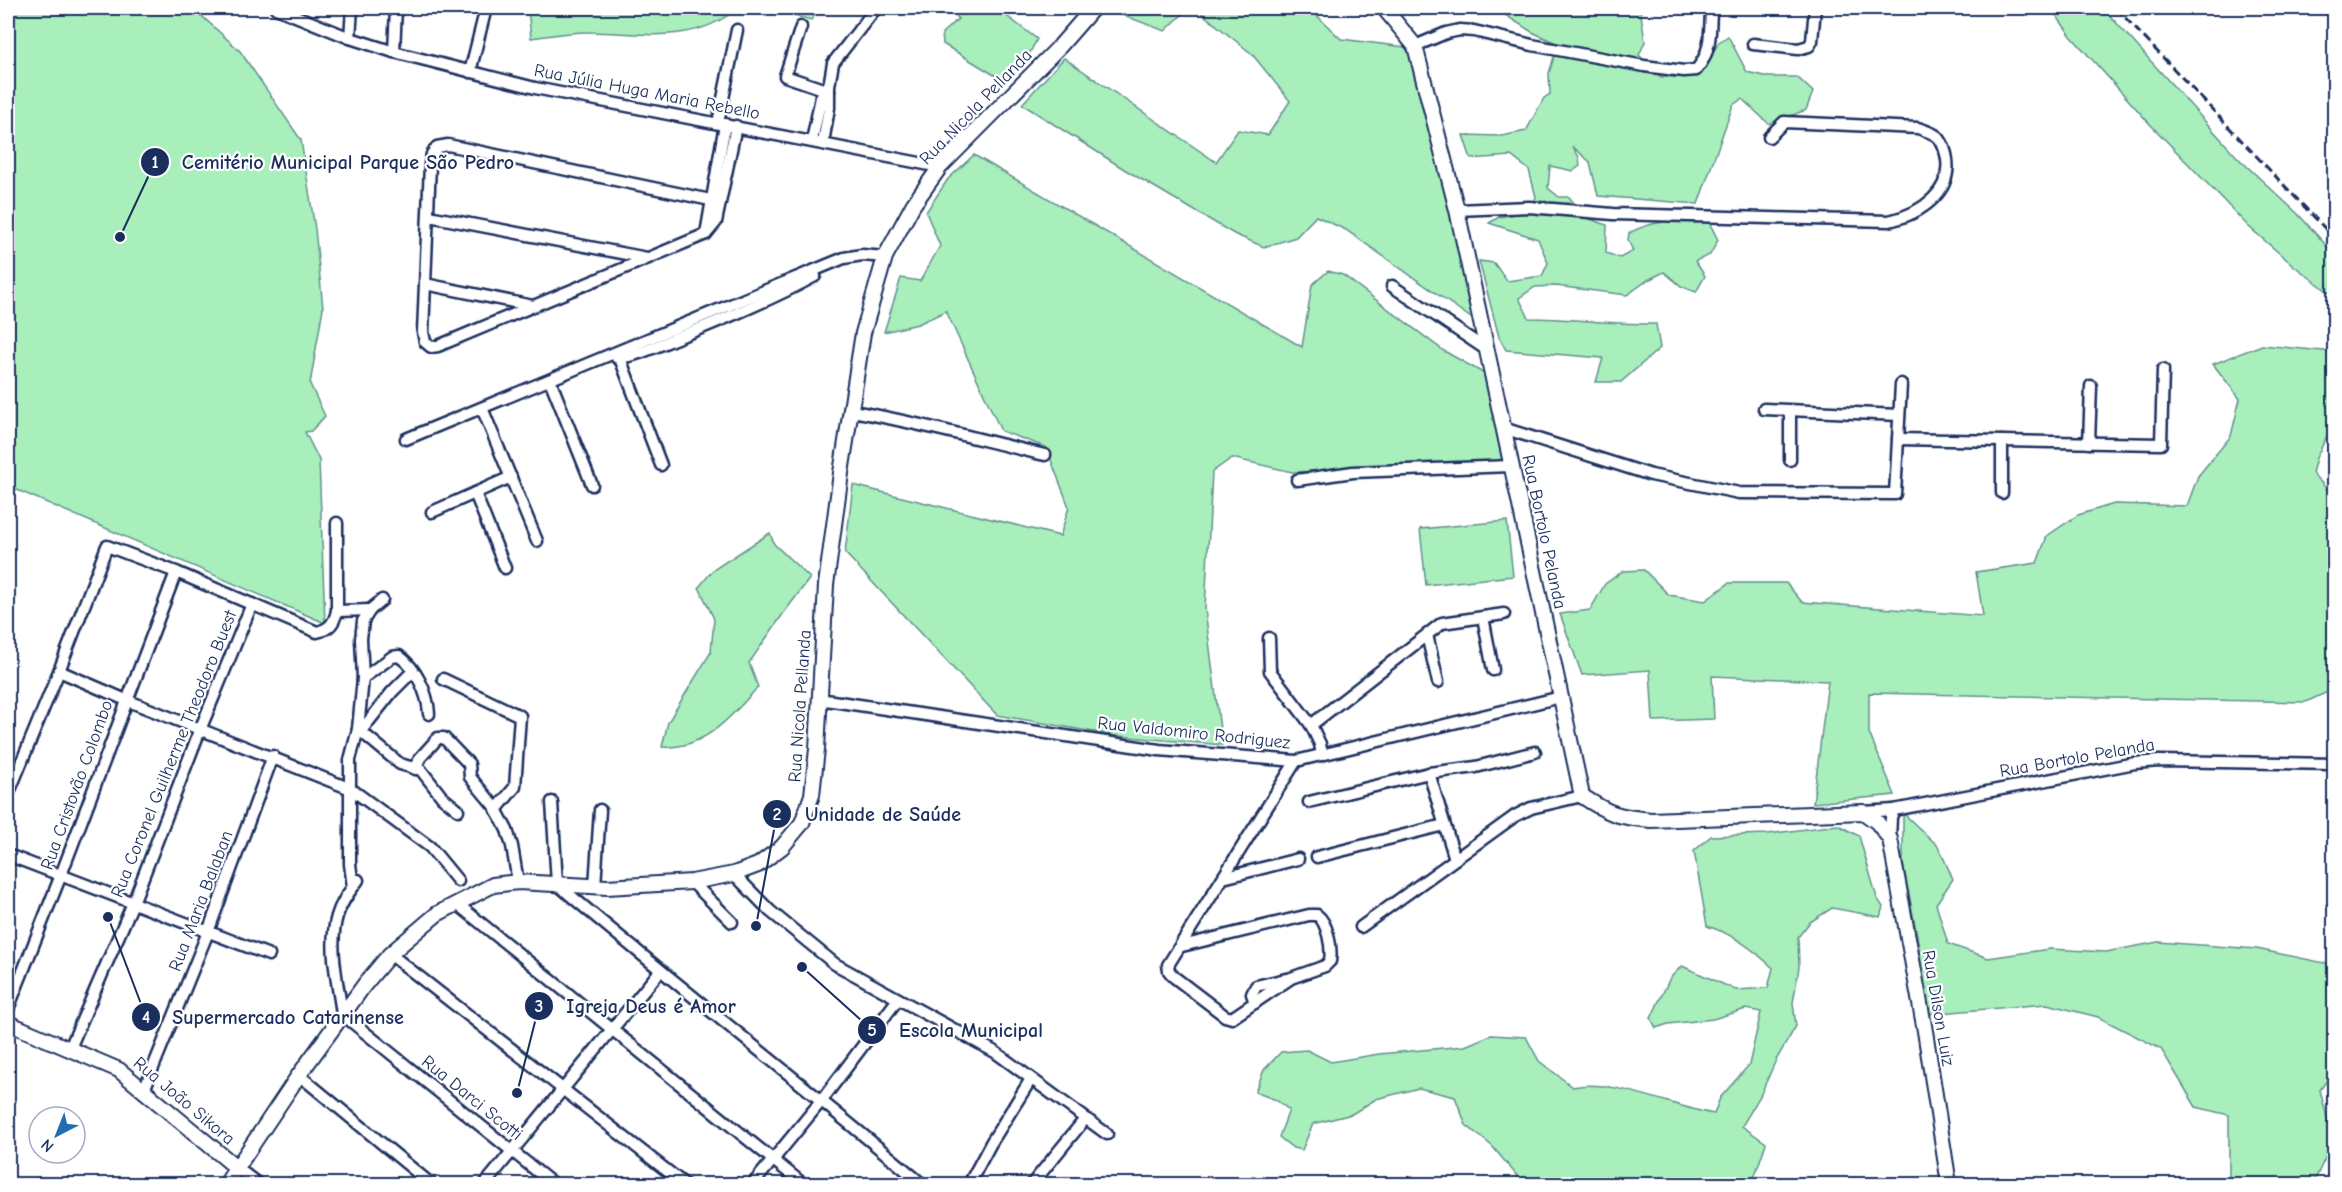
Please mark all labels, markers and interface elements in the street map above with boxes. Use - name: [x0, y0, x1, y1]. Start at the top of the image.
- street label: Rua Nicola Pellanda: [915, 45, 1037, 169]
- street label: Rua Júlia Huga Maria Rebello: [532, 60, 762, 124]
- callout: Cemitério Municipal Parque São Pedro: [140, 143, 526, 181]
- text: Cemitério Municipal Parque São Pedro: [182, 151, 514, 174]
- text: 1: [151, 152, 159, 173]
- street label: Rua Bortolo Pelanda: [1517, 453, 1571, 611]
- street label: Rua Coronel Guilherme Theodoro Buest: [107, 607, 242, 901]
- street label: Rua Nicola Pellanda: [784, 629, 816, 783]
- street label: Rua Cristovão Colombo: [37, 697, 117, 873]
- street label: Rua Valdomiro Rodriguez: [1097, 712, 1292, 754]
- street label: Rua Bortolo Pelanda: [1998, 734, 2156, 782]
- callout: Unidade de Saúde: [762, 795, 973, 833]
- text: Unidade de Saúde: [805, 803, 961, 826]
- text: 2: [773, 804, 782, 825]
- street label: Rua Maria Balaban: [165, 828, 237, 974]
- street label: Rua Dilson Luiz: [1917, 948, 1959, 1068]
- callout: Igreja Deus é Amor: [524, 987, 747, 1025]
- text: Igreja Deus é Amor: [566, 995, 736, 1018]
- text: 3: [535, 996, 543, 1017]
- callout: Supermercado Catarinense: [131, 998, 416, 1036]
- text: Supermercado Catarinense: [172, 1006, 404, 1029]
- text: 4: [142, 1007, 150, 1028]
- callout: Escola Municipal: [857, 1011, 1055, 1049]
- text: Escola Municipal: [899, 1019, 1043, 1042]
- text: 5: [867, 1020, 877, 1041]
- street label: Rua Darci Scotti: [417, 1051, 527, 1145]
- street label: Rua João Sikora: [129, 1053, 239, 1149]
- north arrow: [27, 1105, 87, 1165]
- text: N: [38, 1135, 58, 1156]

